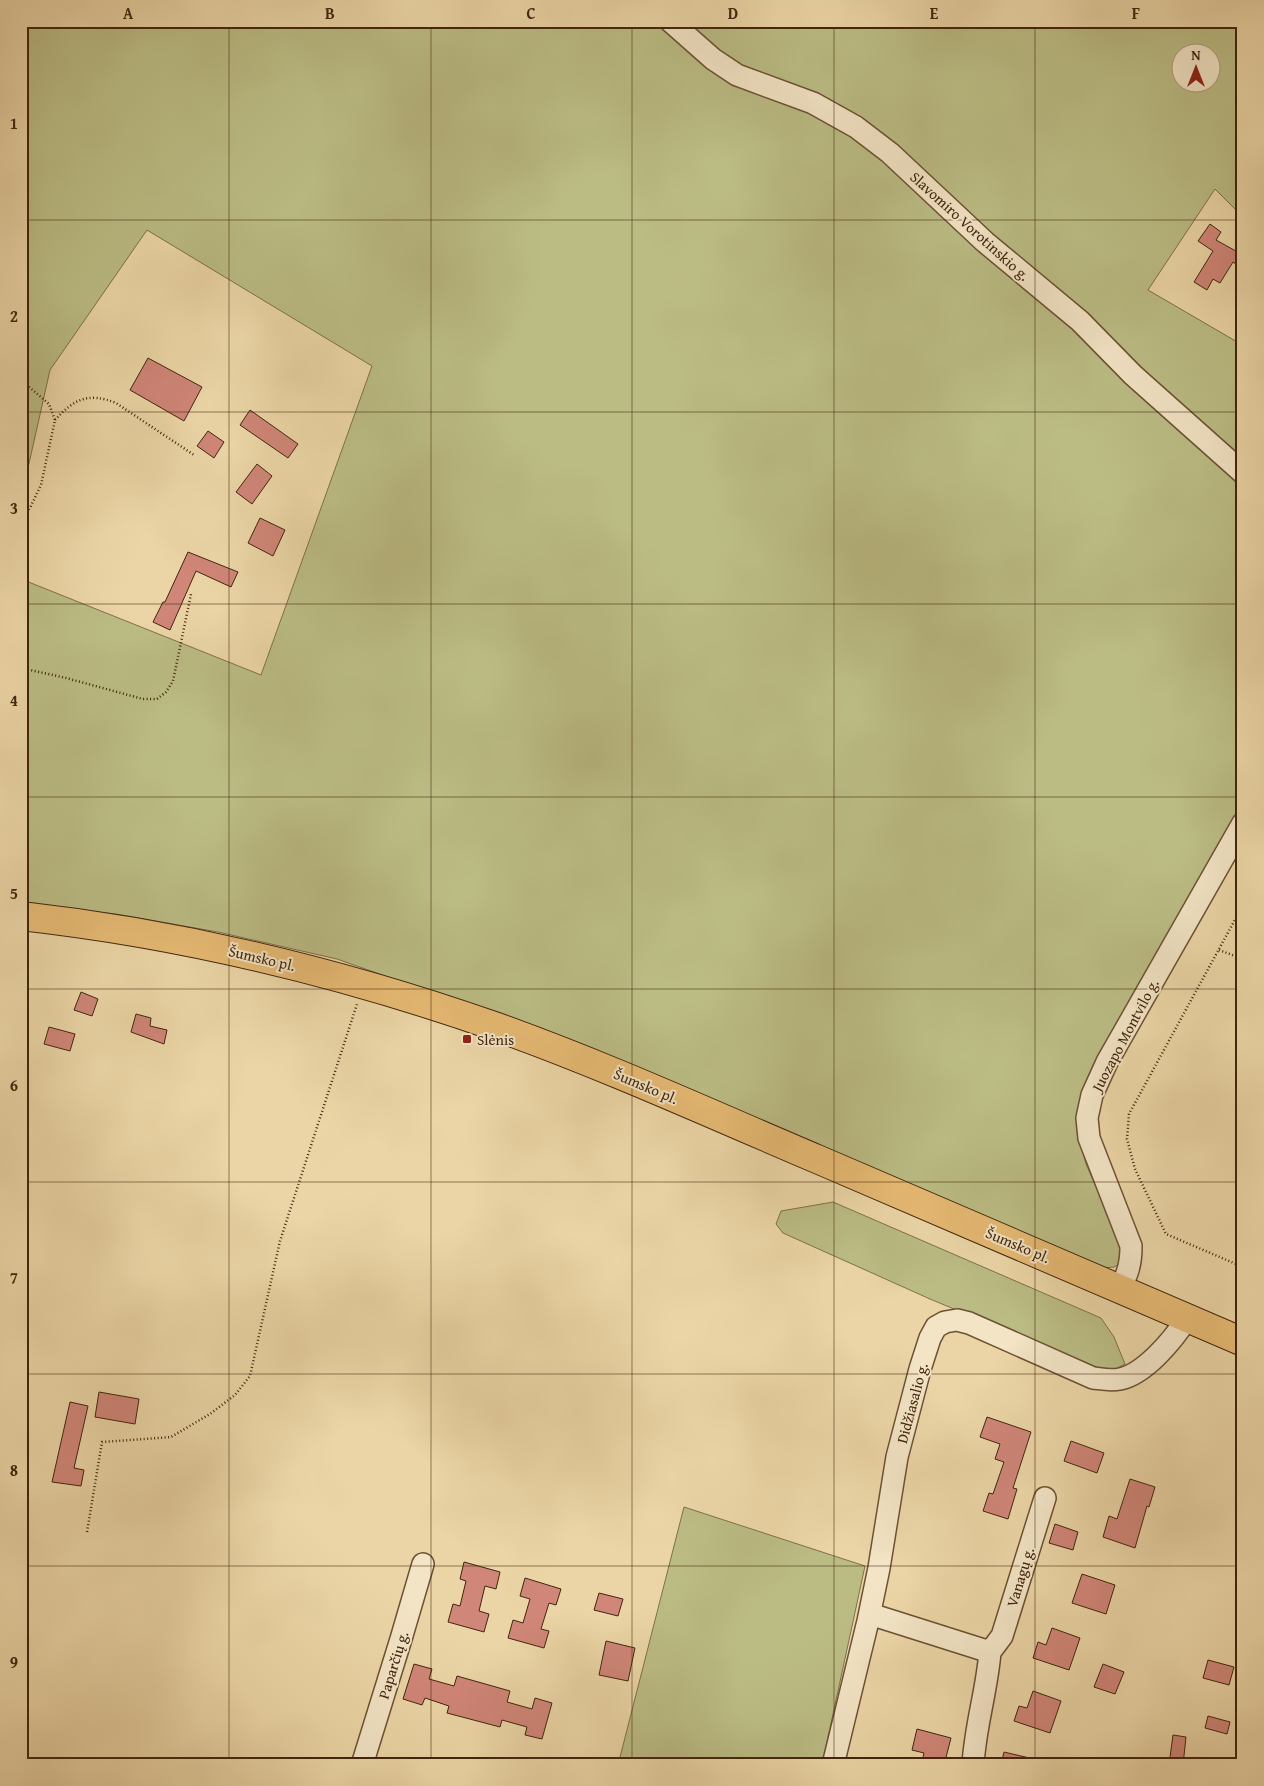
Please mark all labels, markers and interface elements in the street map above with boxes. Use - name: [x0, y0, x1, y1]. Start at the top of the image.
- text: A: [123, 1, 134, 25]
- text: B: [325, 1, 335, 25]
- text: C: [526, 1, 536, 25]
- text: D: [728, 1, 738, 25]
- text: E: [930, 1, 939, 25]
- text: F: [1132, 1, 1140, 25]
- north arrow: [1172, 42, 1222, 92]
- text: N: [1191, 45, 1201, 65]
- text: 1: [10, 111, 18, 135]
- street label: Slavomiro Vorotinskio g.: [906, 166, 1034, 286]
- text: 2: [10, 304, 18, 328]
- text: 3: [10, 496, 18, 520]
- text: 4: [10, 688, 18, 712]
- text: 5: [10, 881, 18, 905]
- street label: Šumsko pl.: [227, 940, 297, 976]
- street label: Juozapo Montvilo g.: [1085, 975, 1164, 1097]
- place label: Slėnis: [477, 1029, 514, 1050]
- marker: Slėnis: [461, 1033, 473, 1045]
- street label: Šumsko pl.: [611, 1063, 681, 1109]
- text: 6: [10, 1073, 18, 1097]
- street label: Šumsko pl.: [983, 1222, 1053, 1268]
- text: 7: [10, 1265, 18, 1289]
- street label: Didžiasalio g.: [891, 1360, 933, 1446]
- text: 8: [10, 1458, 18, 1482]
- street label: Vanagų g.: [1001, 1545, 1039, 1609]
- street label: Paparčių g.: [373, 1629, 413, 1701]
- text: 9: [10, 1650, 18, 1674]

